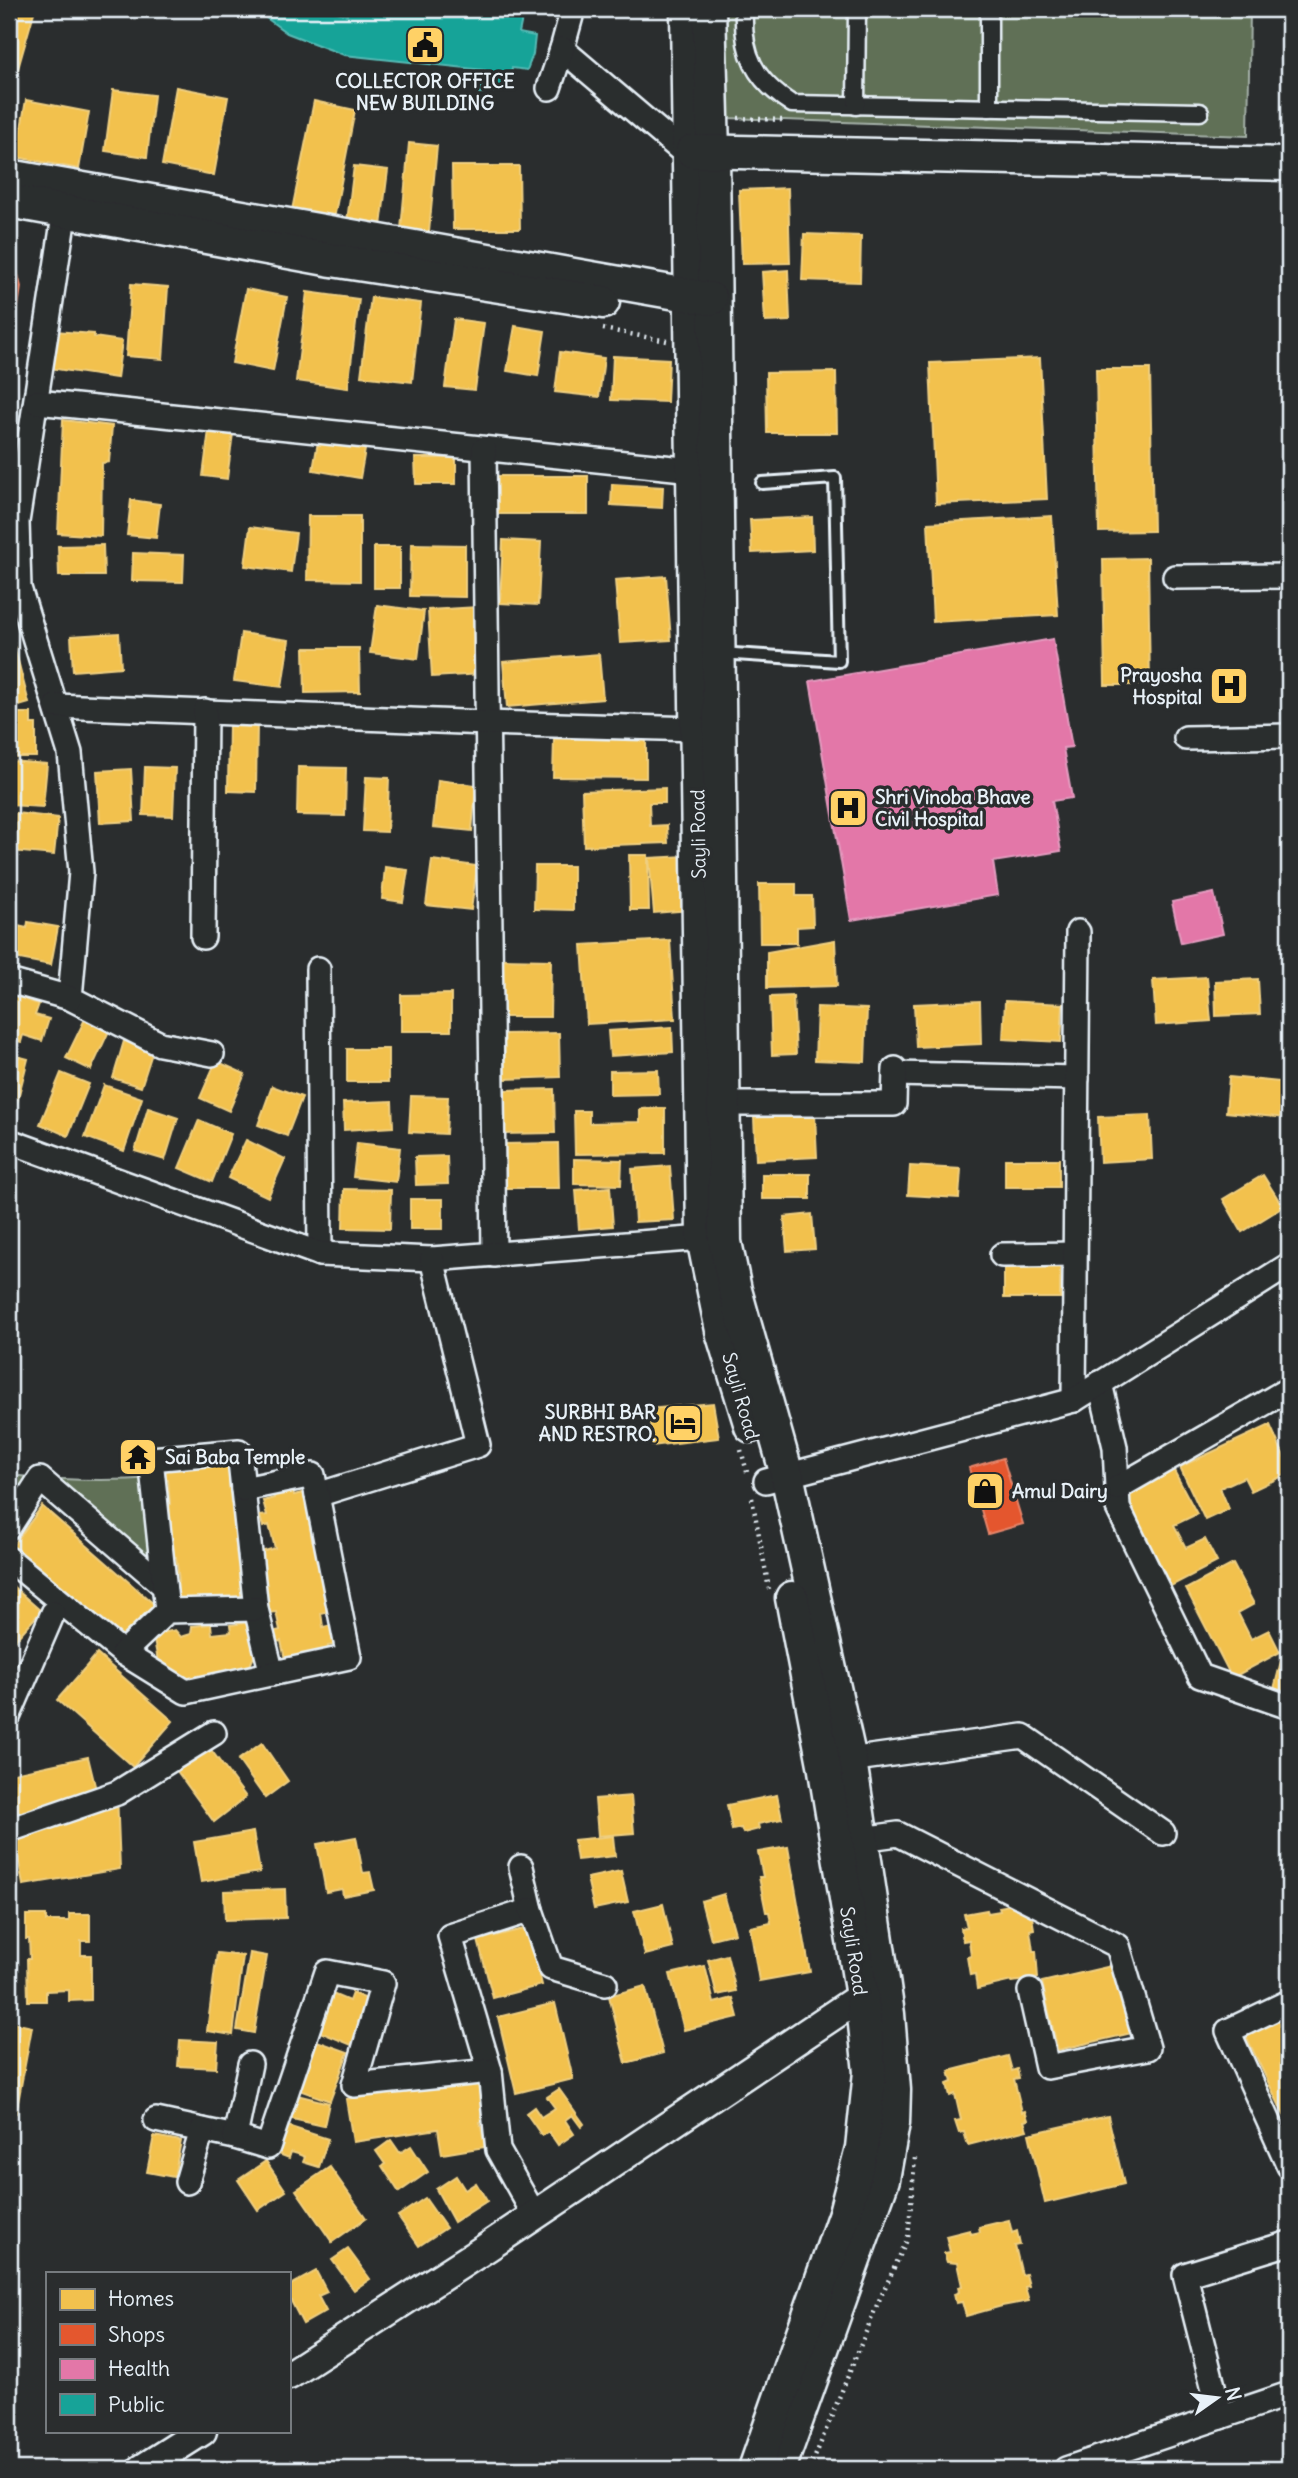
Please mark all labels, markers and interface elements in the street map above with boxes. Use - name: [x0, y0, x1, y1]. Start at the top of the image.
- public building icon: COLLECTOR OFFICE NEW BUILDING: [404, 24, 446, 66]
- place label: COLLECTOR OFFICE NEW BUILDING: [335, 69, 515, 115]
- place label: Prayosha Hospital: [1120, 663, 1202, 709]
- hospital icon: Prayosha Hospital: [1208, 665, 1250, 707]
- place label: Shri Vinoba Bhave Civil Hospital: [875, 785, 1030, 831]
- hospital icon: Shri Vinoba Bhave Civil Hospital: [827, 787, 869, 829]
- street label: Sayli Road: [685, 789, 711, 879]
- street label: Sayli Road: [717, 1350, 765, 1442]
- place label: SURBHI BAR AND RESTRO.: [539, 1400, 656, 1446]
- hotel icon: SURBHI BAR AND RESTRO.: [662, 1402, 704, 1444]
- temple icon: Sai Baba Temple: [117, 1436, 159, 1478]
- place label: Sai Baba Temple: [165, 1445, 305, 1469]
- shop icon: Amul Dairy: [964, 1470, 1006, 1512]
- place label: Amul Dairy: [1012, 1479, 1108, 1503]
- street label: Sayli Road: [835, 1905, 873, 1997]
- legend: [46, 2272, 290, 2432]
- text: Homes: [108, 2285, 174, 2312]
- text: Shops: [108, 2321, 165, 2348]
- text: Health: [108, 2355, 170, 2382]
- north arrow: [1182, 2362, 1252, 2432]
- text: N: [1220, 2385, 1247, 2403]
- text: Public: [108, 2391, 165, 2418]

